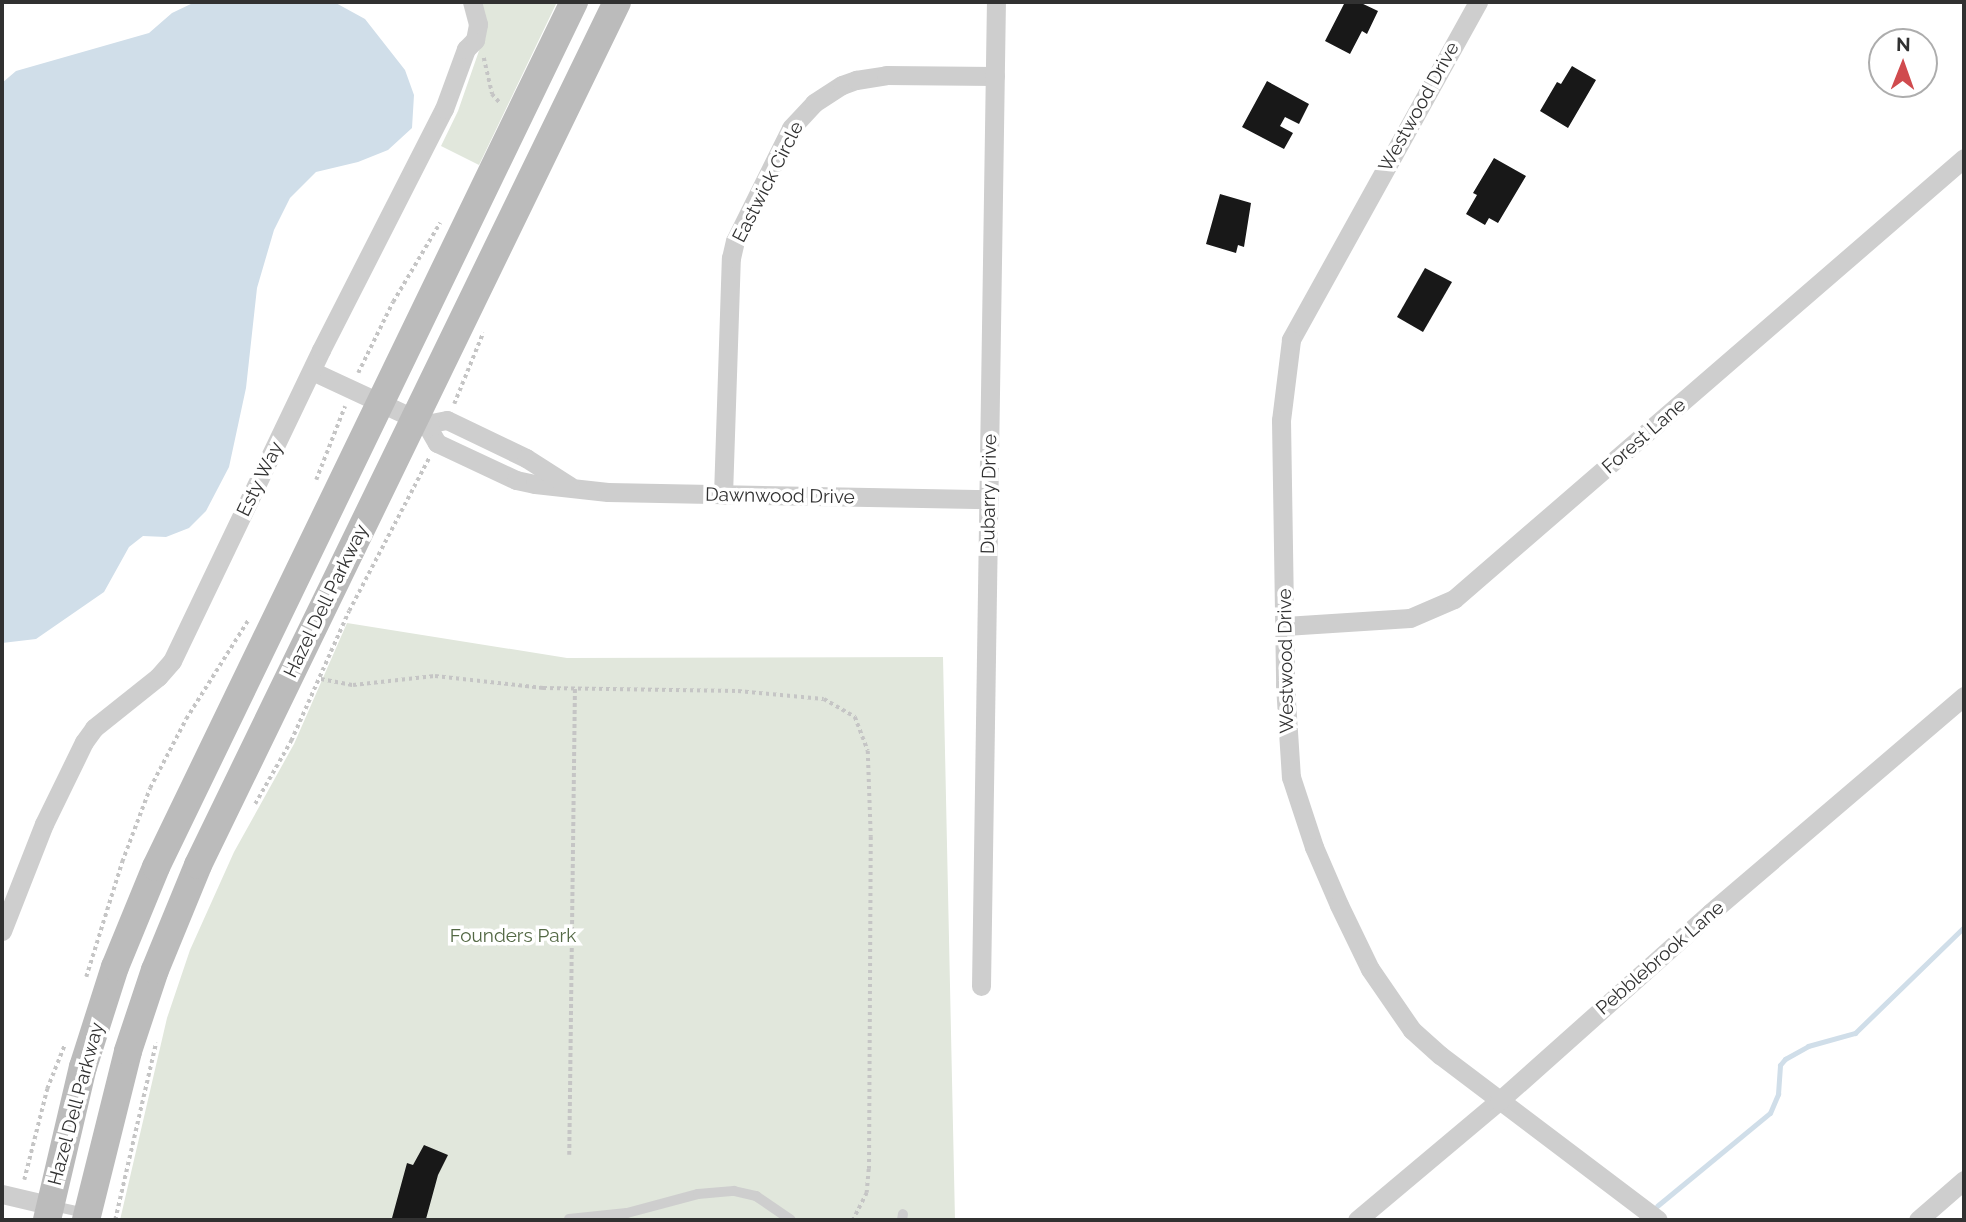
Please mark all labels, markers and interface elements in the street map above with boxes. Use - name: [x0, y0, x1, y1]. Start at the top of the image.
- north arrow: [1868, 28, 1938, 98]
- text: N: [1896, 33, 1911, 55]
- street label: Westwood Drive: [1374, 38, 1464, 176]
- street label: Eastwick Circle: [728, 118, 808, 246]
- street label: Forest Lane: [1597, 393, 1691, 479]
- street label: Dubarry Drive: [977, 433, 1001, 555]
- street label: Esty Way: [232, 437, 288, 521]
- street label: Dawnwood Drive: [705, 483, 855, 509]
- street label: Hazel Dell Parkway: [279, 520, 373, 682]
- street label: Westwood Drive: [1273, 588, 1299, 734]
- street label: Pebblebrook Lane: [1591, 896, 1729, 1020]
- park label: Founders Park: [450, 925, 576, 947]
- street label: Hazel Dell Parkway: [43, 1019, 109, 1189]

